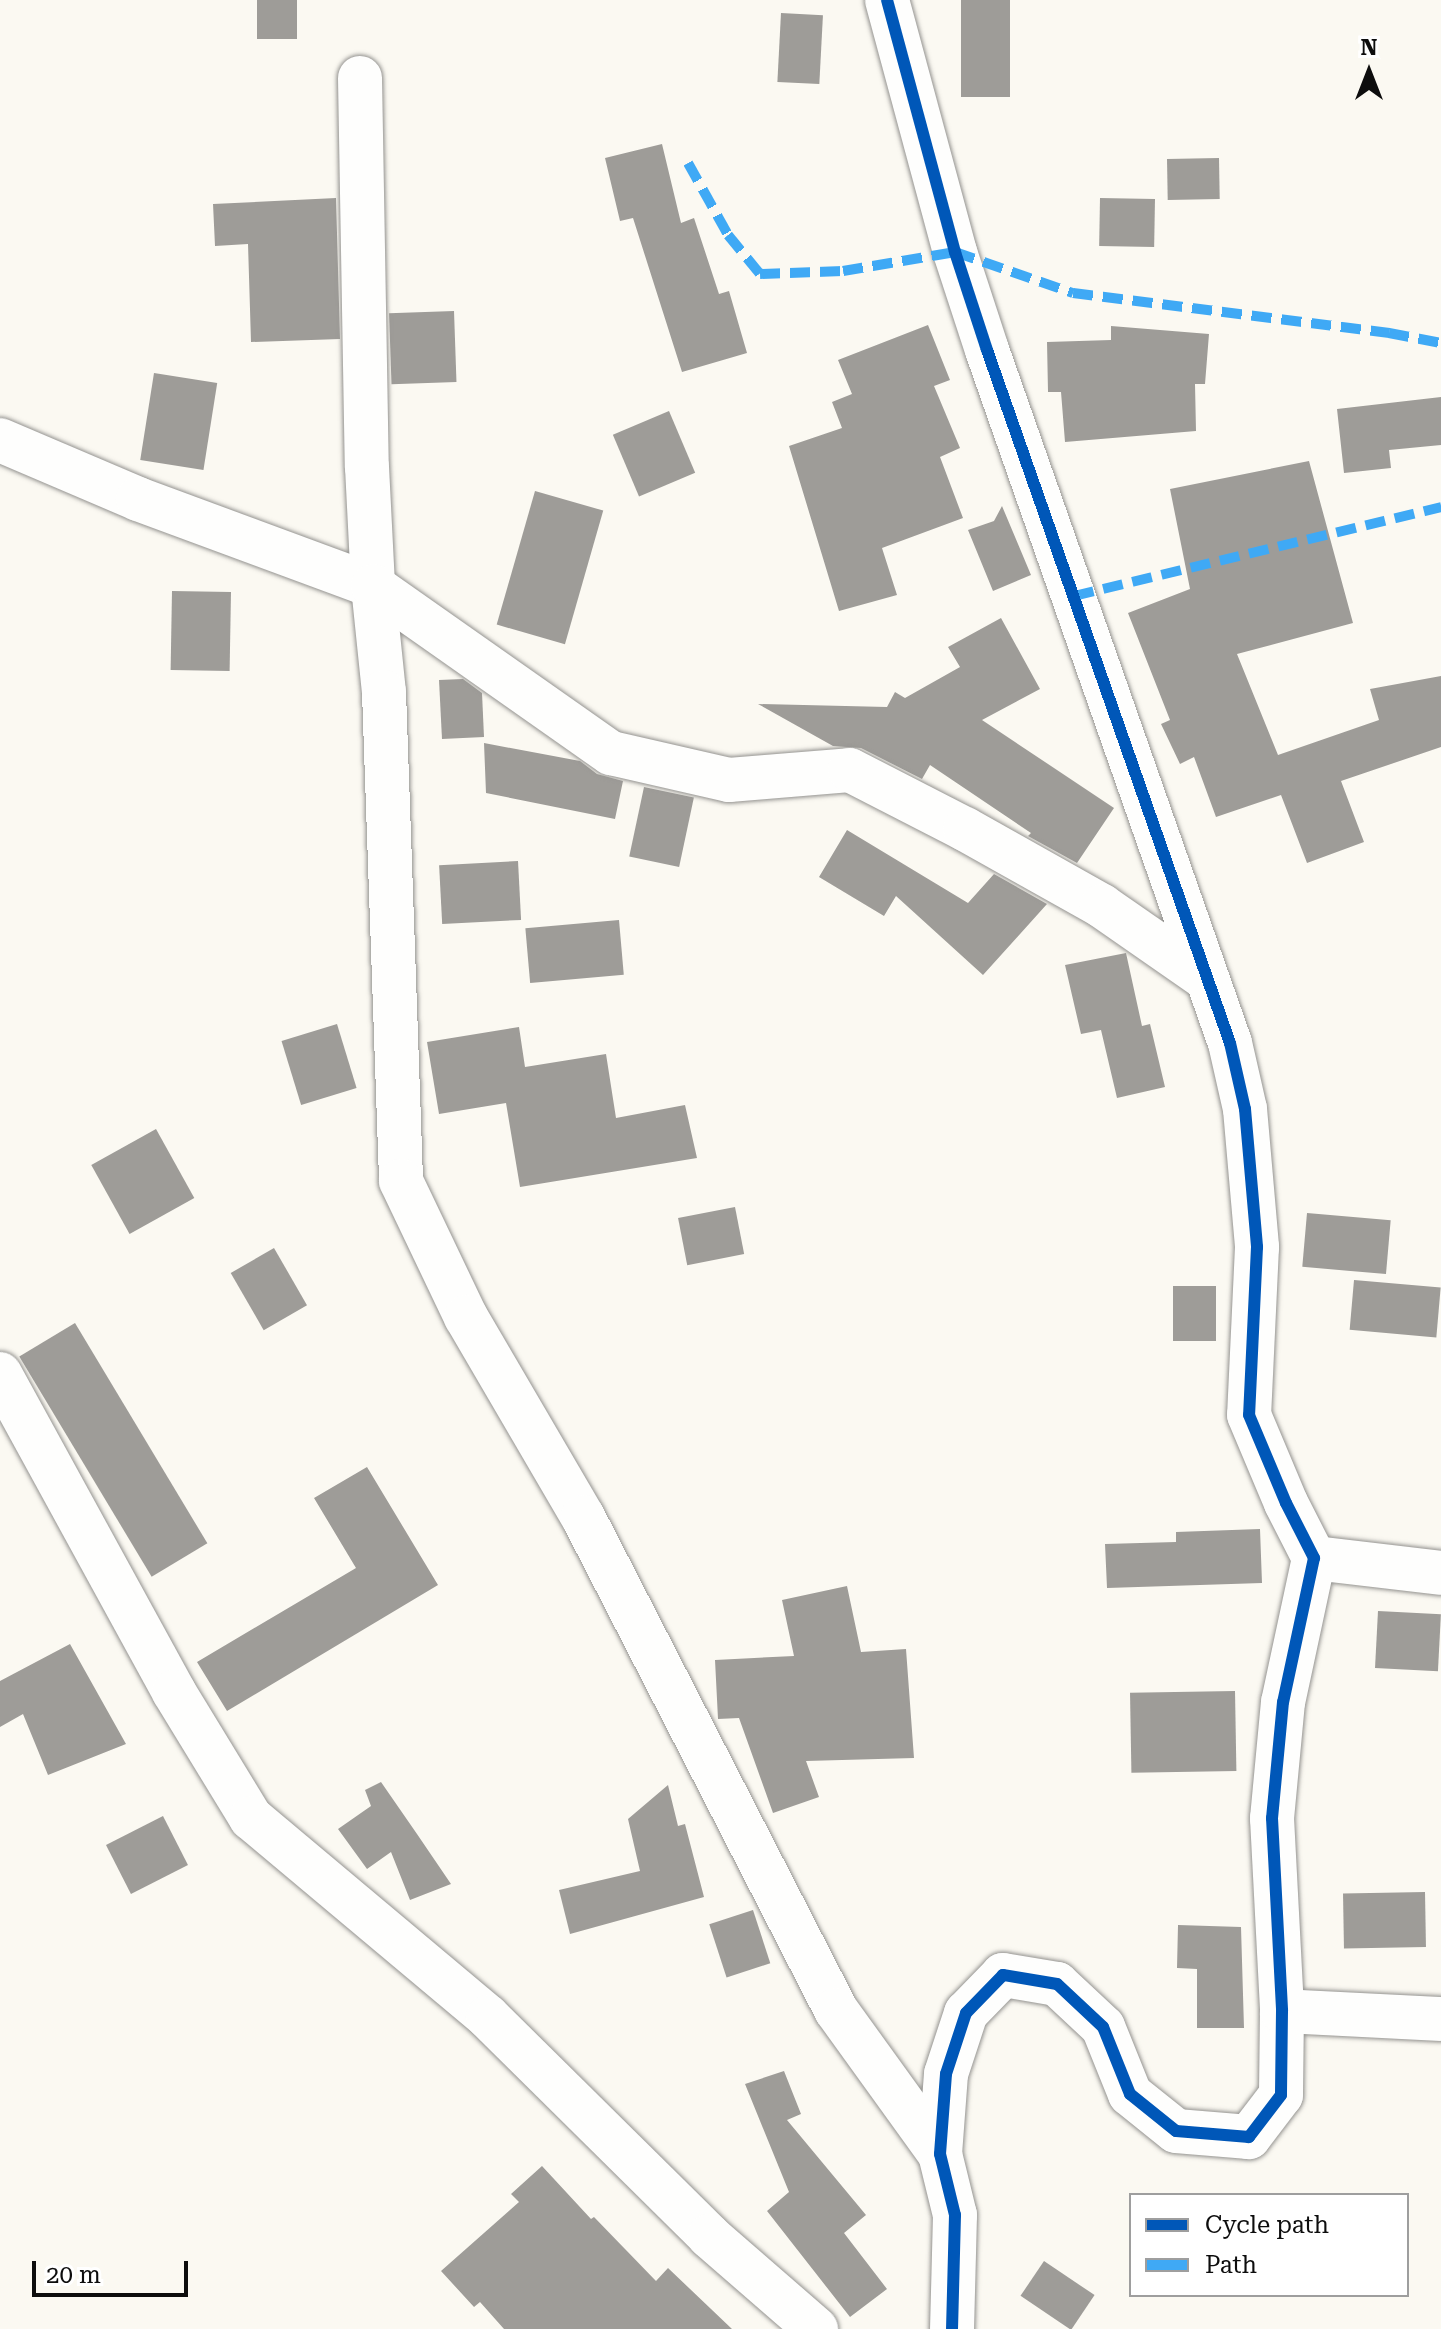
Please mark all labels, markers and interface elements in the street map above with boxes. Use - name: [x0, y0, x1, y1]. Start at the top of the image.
- north arrow: [1329, 32, 1409, 112]
- text: N: [1361, 35, 1377, 60]
- legend: [1129, 2193, 1409, 2297]
- text: Cycle path: [1205, 2211, 1329, 2239]
- scale bar: [36, 2245, 192, 2295]
- text: Path: [1205, 2251, 1257, 2279]
- text: 20 m: [46, 2261, 101, 2289]

